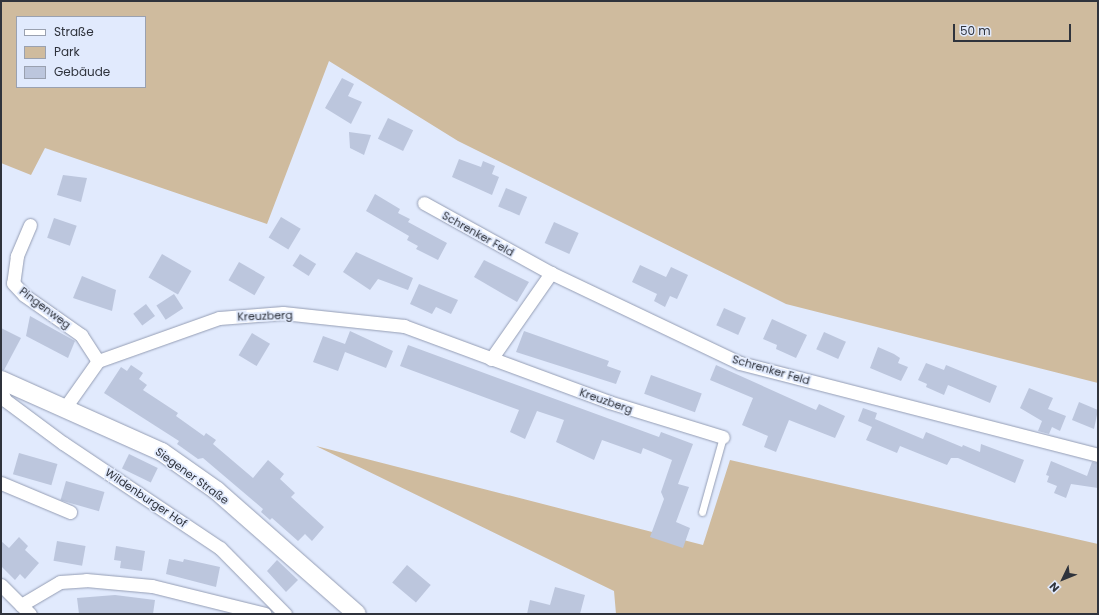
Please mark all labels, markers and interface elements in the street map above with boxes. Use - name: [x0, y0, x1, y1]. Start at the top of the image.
- legend: [16, 16, 146, 88]
- scale bar: [955, 16, 1073, 42]
- text: 50 m: [960, 22, 991, 39]
- text: Straße: [54, 23, 94, 40]
- text: Park: [54, 43, 80, 60]
- text: Gebäude: [54, 63, 110, 80]
- street label: Schrenker Feld: [440, 209, 516, 259]
- street label: Pingenweg: [17, 284, 73, 332]
- street label: Kreuzberg: [237, 308, 293, 324]
- street label: Schrenker Feld: [731, 353, 811, 387]
- street label: Kreuzberg: [578, 386, 634, 416]
- street label: Siegener Straße: [153, 445, 231, 507]
- street label: Wildenburger Hof: [103, 466, 189, 530]
- north arrow: [1043, 559, 1083, 599]
- text: N: [1046, 579, 1063, 596]

